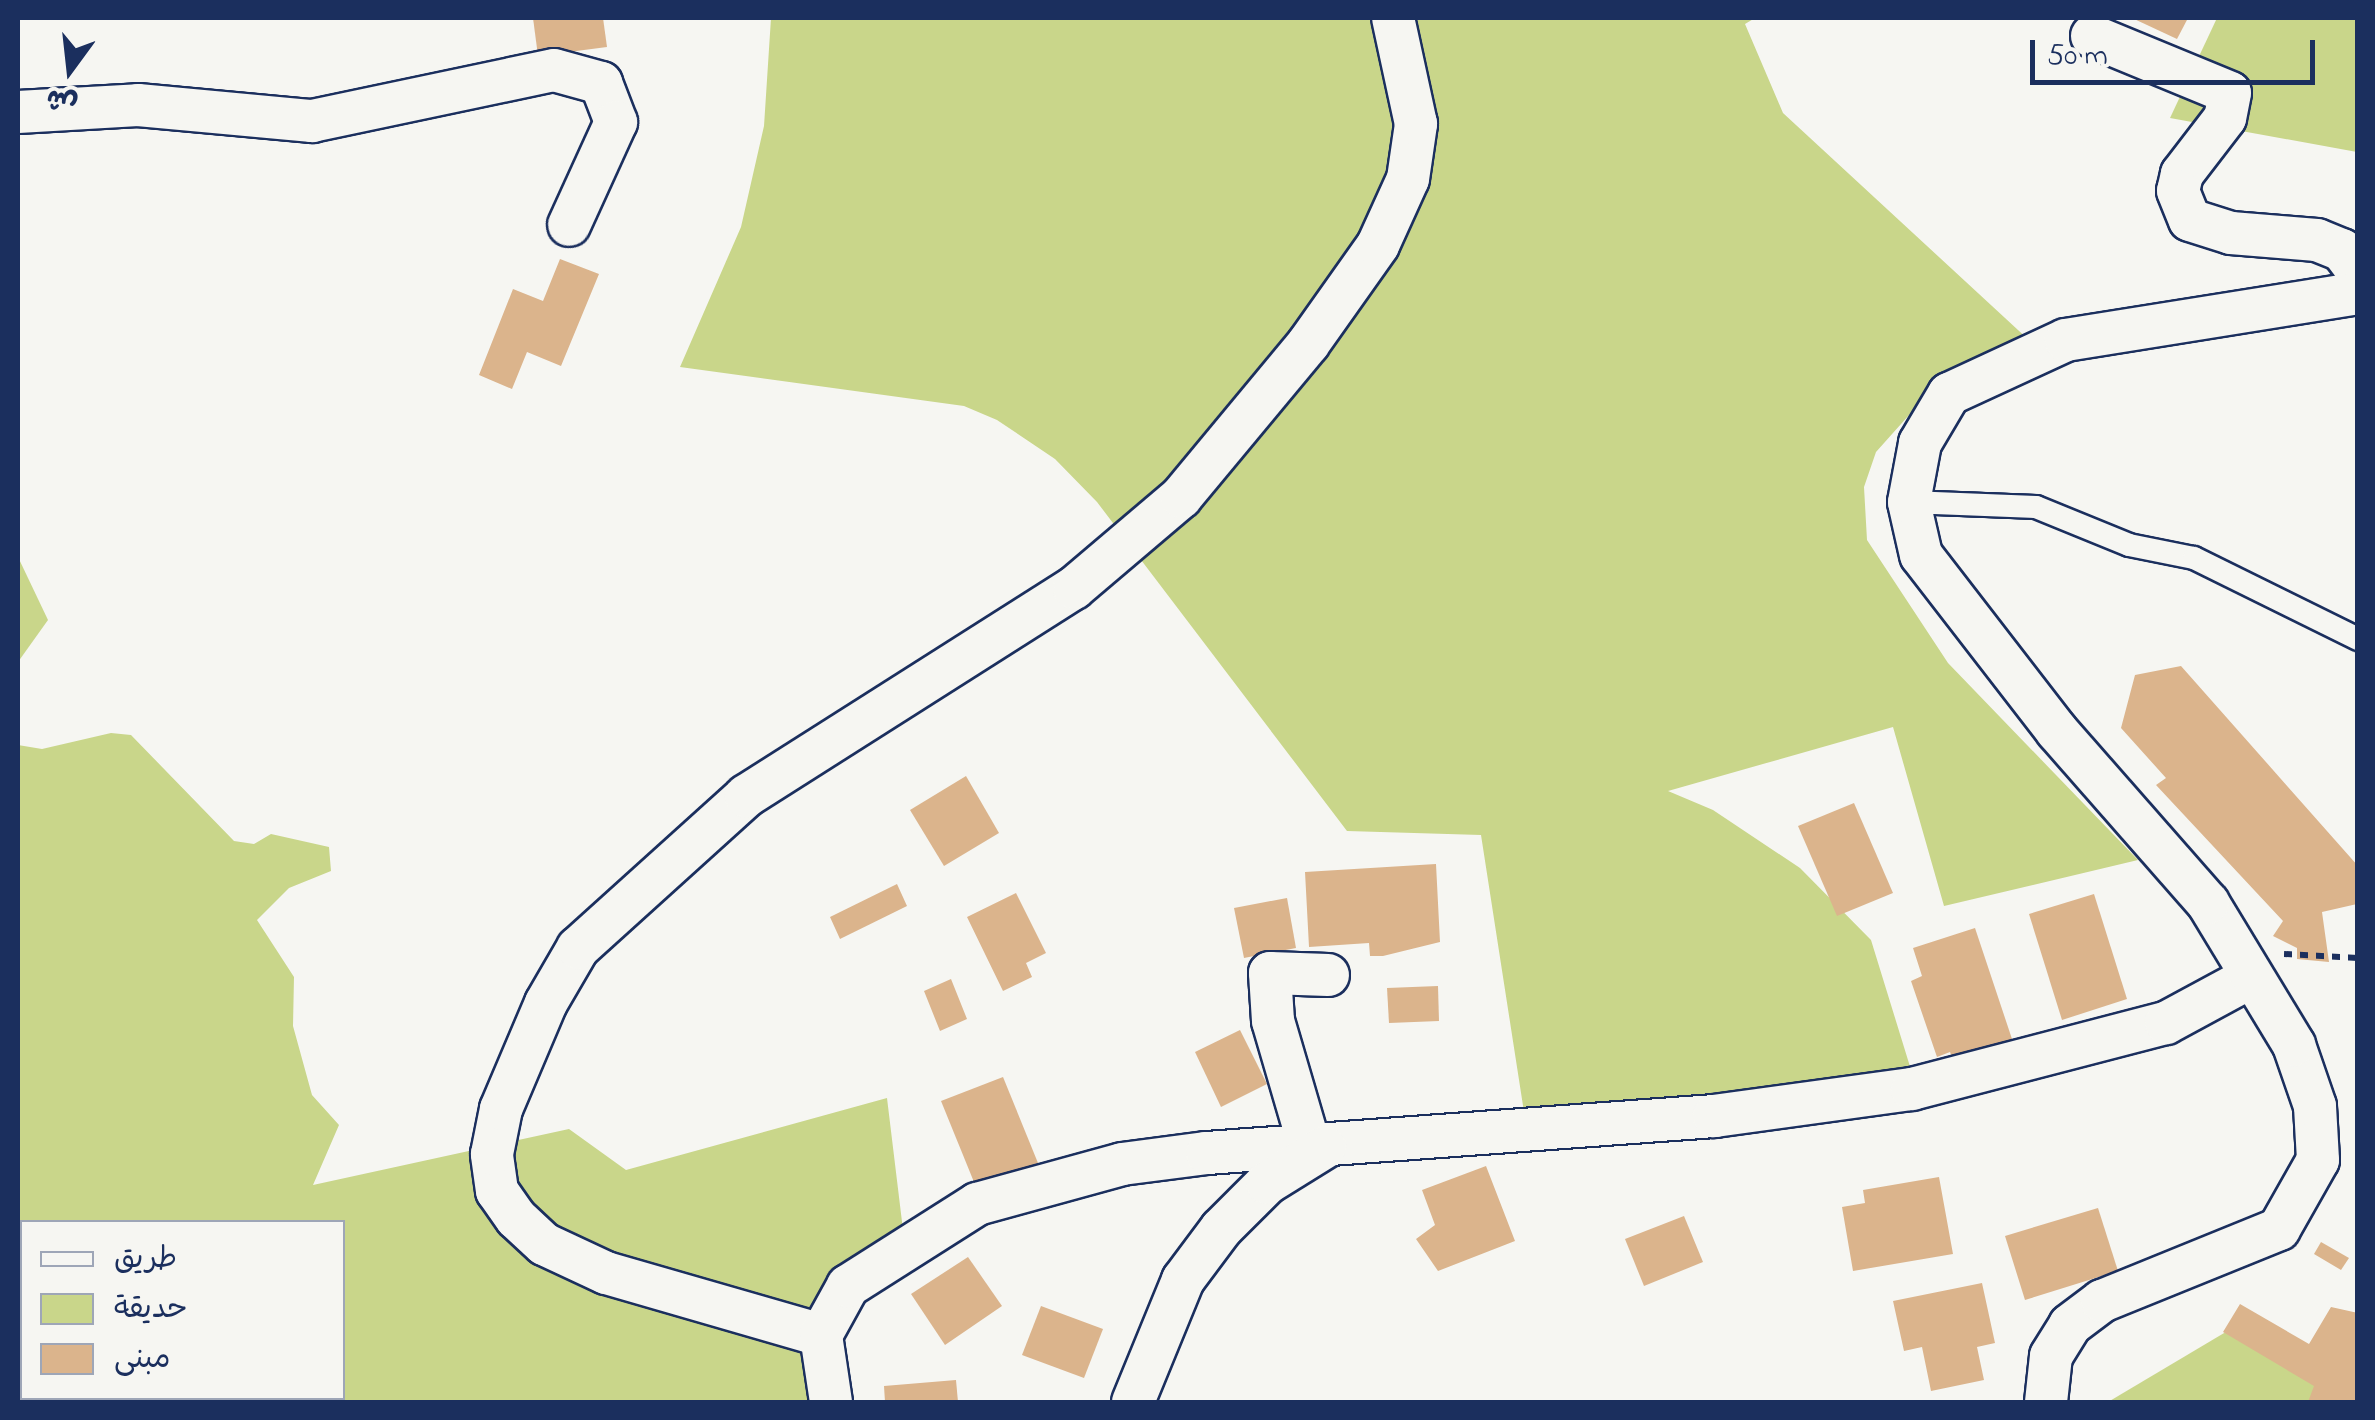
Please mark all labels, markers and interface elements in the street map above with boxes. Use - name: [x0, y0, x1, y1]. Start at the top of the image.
- north arrow: [20, 20, 120, 120]
- scale bar: [2035, 20, 2320, 82]
- text: 50 m: [2047, 35, 2108, 79]
- text: ش: [42, 76, 82, 123]
- legend: [20, 1220, 345, 1400]
- text: طريق: [114, 1238, 177, 1282]
- text: حديقة: [114, 1288, 188, 1332]
- text: مبنى: [114, 1338, 170, 1382]

